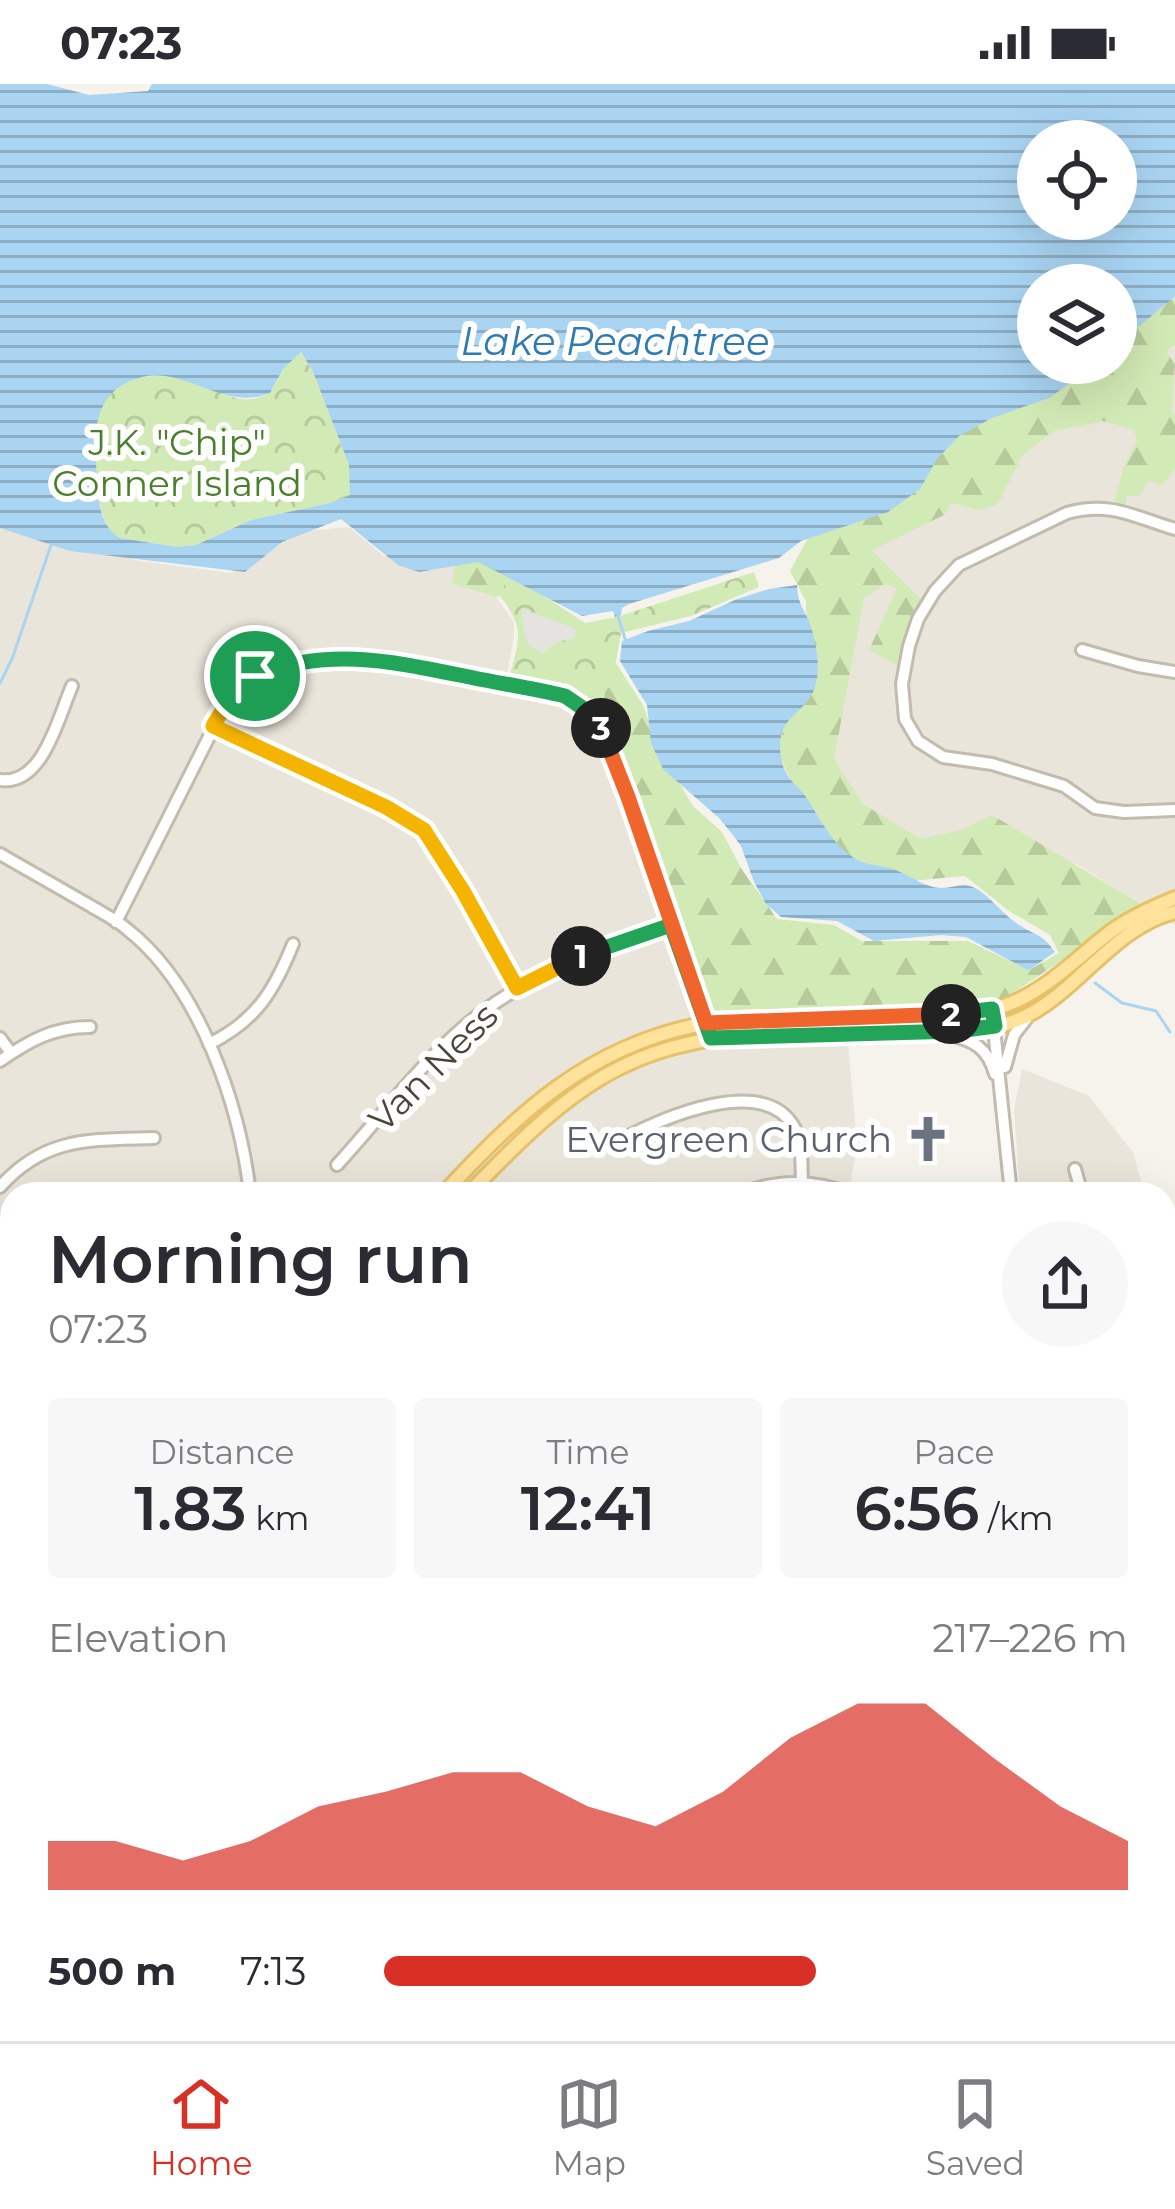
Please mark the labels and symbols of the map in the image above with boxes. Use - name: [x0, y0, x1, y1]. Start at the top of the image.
- water label: Lake Peachtree: [461, 317, 769, 365]
- park label: J.K. "Chip" Conner Island: [52, 420, 302, 505]
- pin: [204, 625, 306, 727]
- pin: 3: [571, 698, 631, 758]
- pin: 1: [551, 926, 611, 986]
- pin: 2: [921, 984, 981, 1044]
- street label: Van Ness: [359, 993, 507, 1141]
- church icon: Evergreen Church: [903, 1114, 953, 1164]
- place label: Evergreen Church: [565, 1117, 892, 1161]

